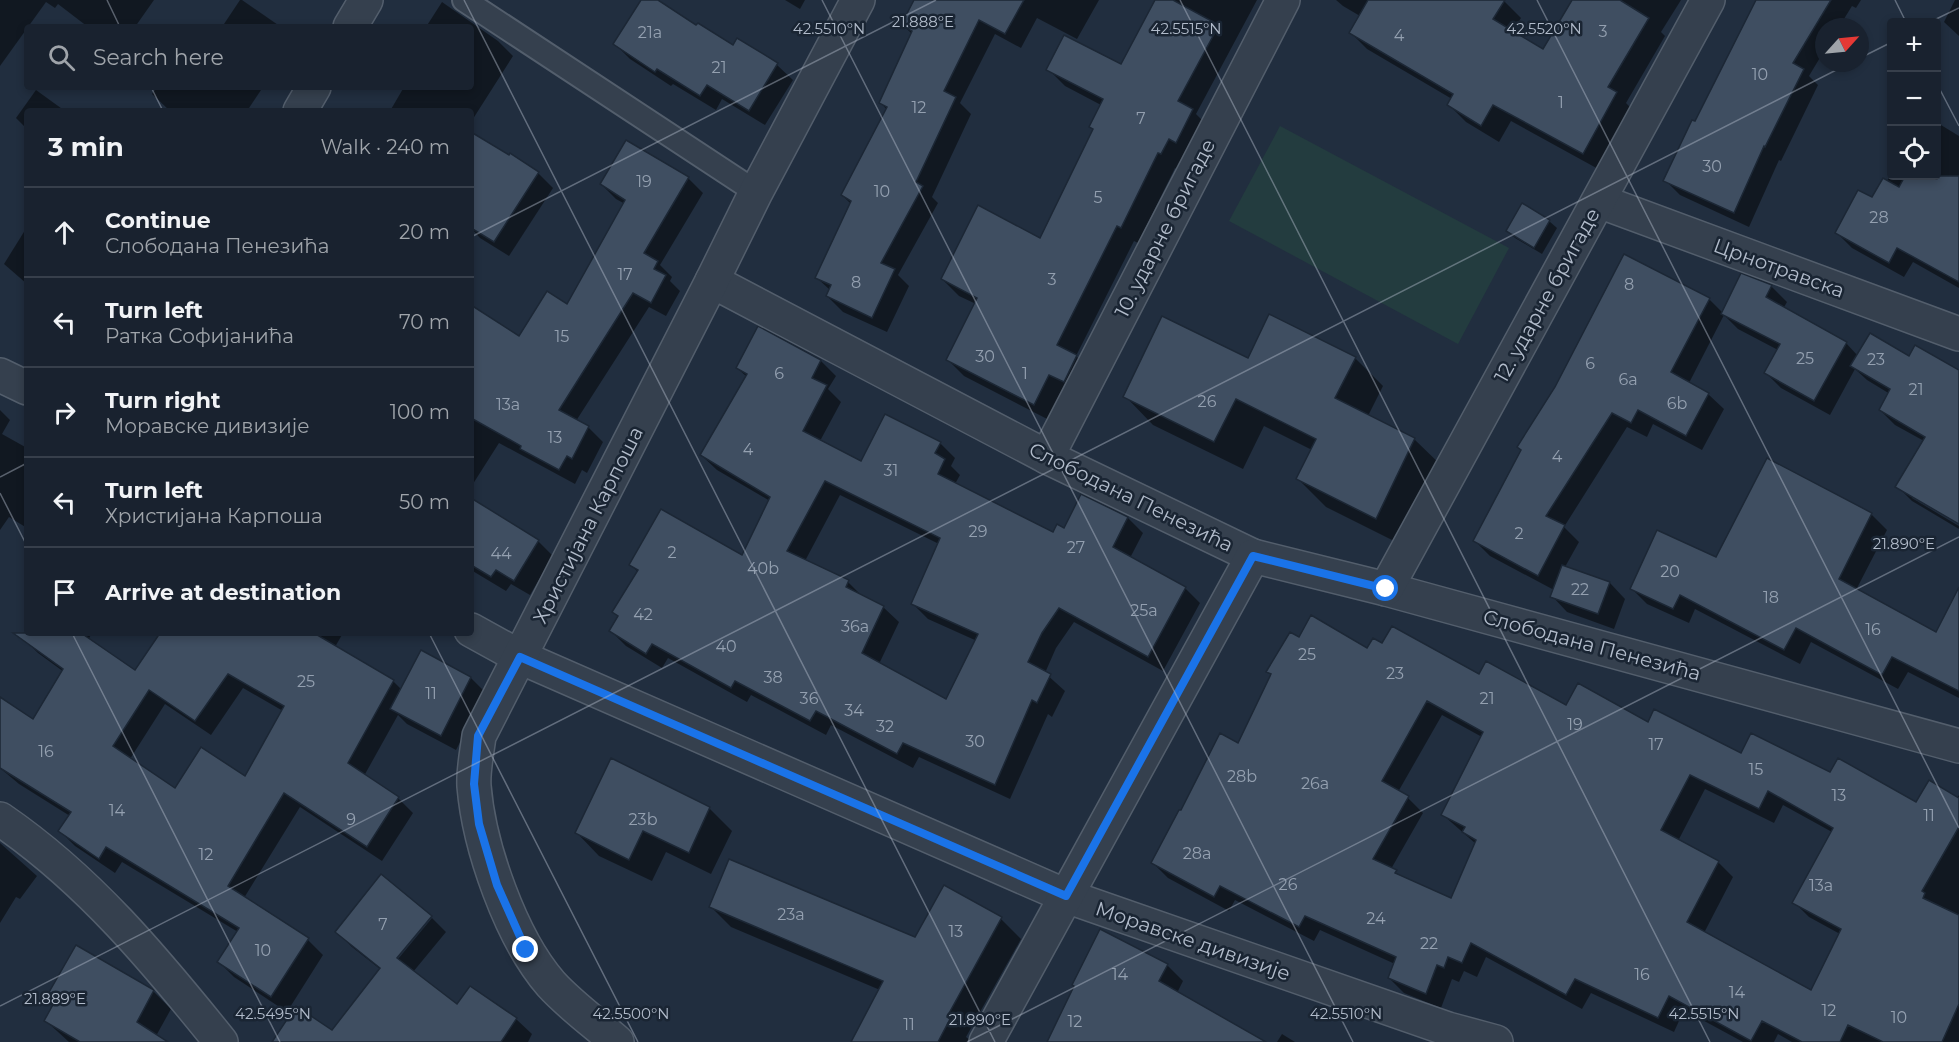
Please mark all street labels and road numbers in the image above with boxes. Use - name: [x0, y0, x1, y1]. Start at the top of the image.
- street label: 10. ударне бригаде: [1110, 135, 1220, 321]
- street label: 12. ударне бригаде: [1489, 204, 1605, 386]
- street label: Црнотравска: [1710, 233, 1848, 303]
- street label: Христијана Карпоша: [528, 423, 648, 627]
- street label: Слободана Пенезића: [1025, 437, 1237, 557]
- street label: Слободана Пенезића: [1481, 604, 1703, 686]
- street label: Моравске дивизије: [1092, 896, 1294, 986]

